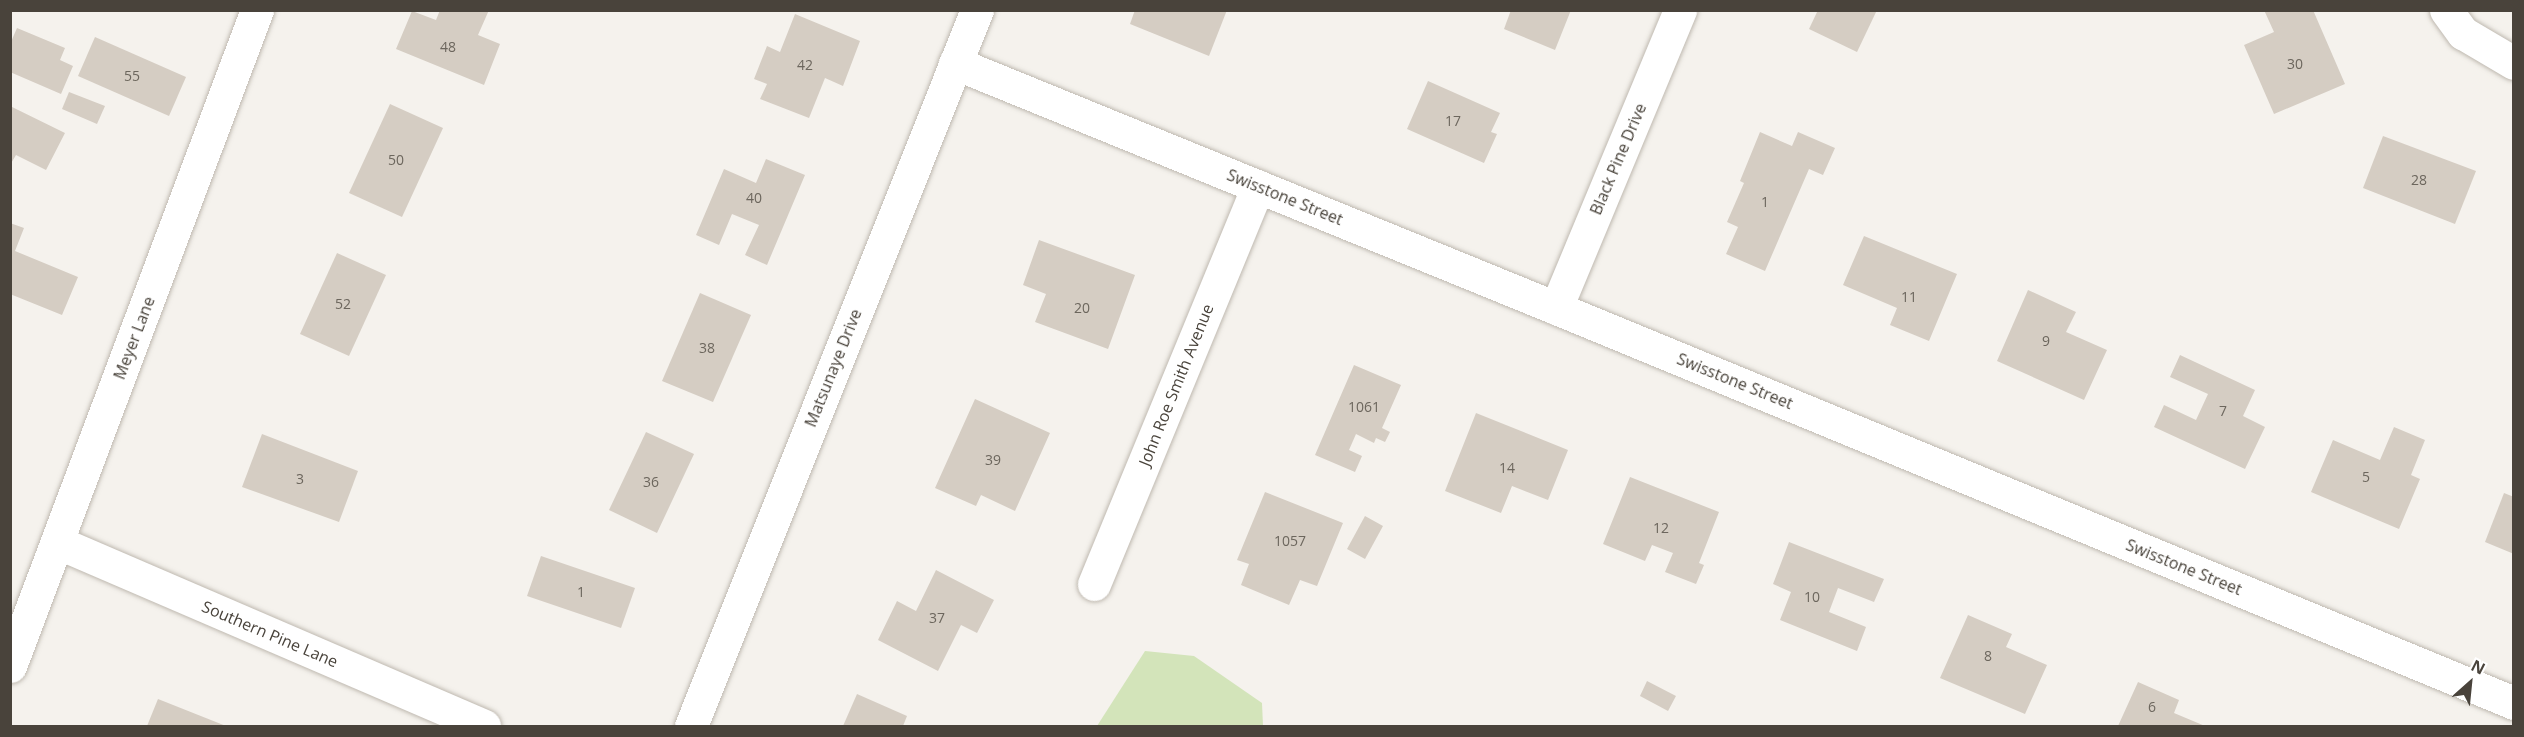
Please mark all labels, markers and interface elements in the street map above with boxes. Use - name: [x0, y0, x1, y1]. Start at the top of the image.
- house number: 48: [440, 39, 456, 55]
- house number: 30: [2287, 56, 2303, 72]
- house number: 42: [797, 57, 813, 73]
- house number: 55: [124, 68, 140, 84]
- street label: Black Pine Drive: [1586, 100, 1650, 218]
- house number: 17: [1445, 113, 1461, 129]
- house number: 50: [388, 152, 404, 168]
- street label: Swisstone Street: [1224, 165, 1346, 229]
- house number: 28: [2411, 172, 2427, 188]
- house number: 40: [746, 190, 762, 206]
- house number: 1: [1761, 194, 1769, 210]
- house number: 11: [1901, 289, 1917, 305]
- street label: Meyer Lane: [109, 294, 159, 382]
- house number: 52: [335, 296, 351, 312]
- house number: 20: [1074, 300, 1090, 316]
- street label: John Roe Smith Avenue: [1135, 301, 1217, 469]
- street label: Matsunaye Drive: [801, 306, 865, 430]
- house number: 9: [2042, 333, 2050, 349]
- house number: 38: [699, 340, 715, 356]
- street label: Swisstone Street: [1674, 349, 1796, 413]
- house number: 1061: [1348, 399, 1380, 415]
- house number: 7: [2219, 403, 2227, 419]
- house number: 39: [985, 452, 1001, 468]
- house number: 14: [1499, 460, 1515, 476]
- house number: 5: [2362, 469, 2370, 485]
- house number: 3: [296, 471, 304, 487]
- house number: 36: [643, 474, 659, 490]
- house number: 12: [1653, 520, 1669, 536]
- house number: 1057: [1274, 533, 1306, 549]
- street label: Swisstone Street: [2123, 535, 2245, 599]
- house number: 1: [577, 584, 585, 600]
- house number: 10: [1804, 589, 1820, 605]
- street label: Southern Pine Lane: [199, 597, 341, 671]
- house number: 37: [929, 610, 945, 626]
- house number: 8: [1984, 648, 1992, 664]
- north arrow: [2440, 653, 2500, 713]
- text: N: [2467, 654, 2489, 680]
- house number: 6: [2148, 699, 2156, 715]

